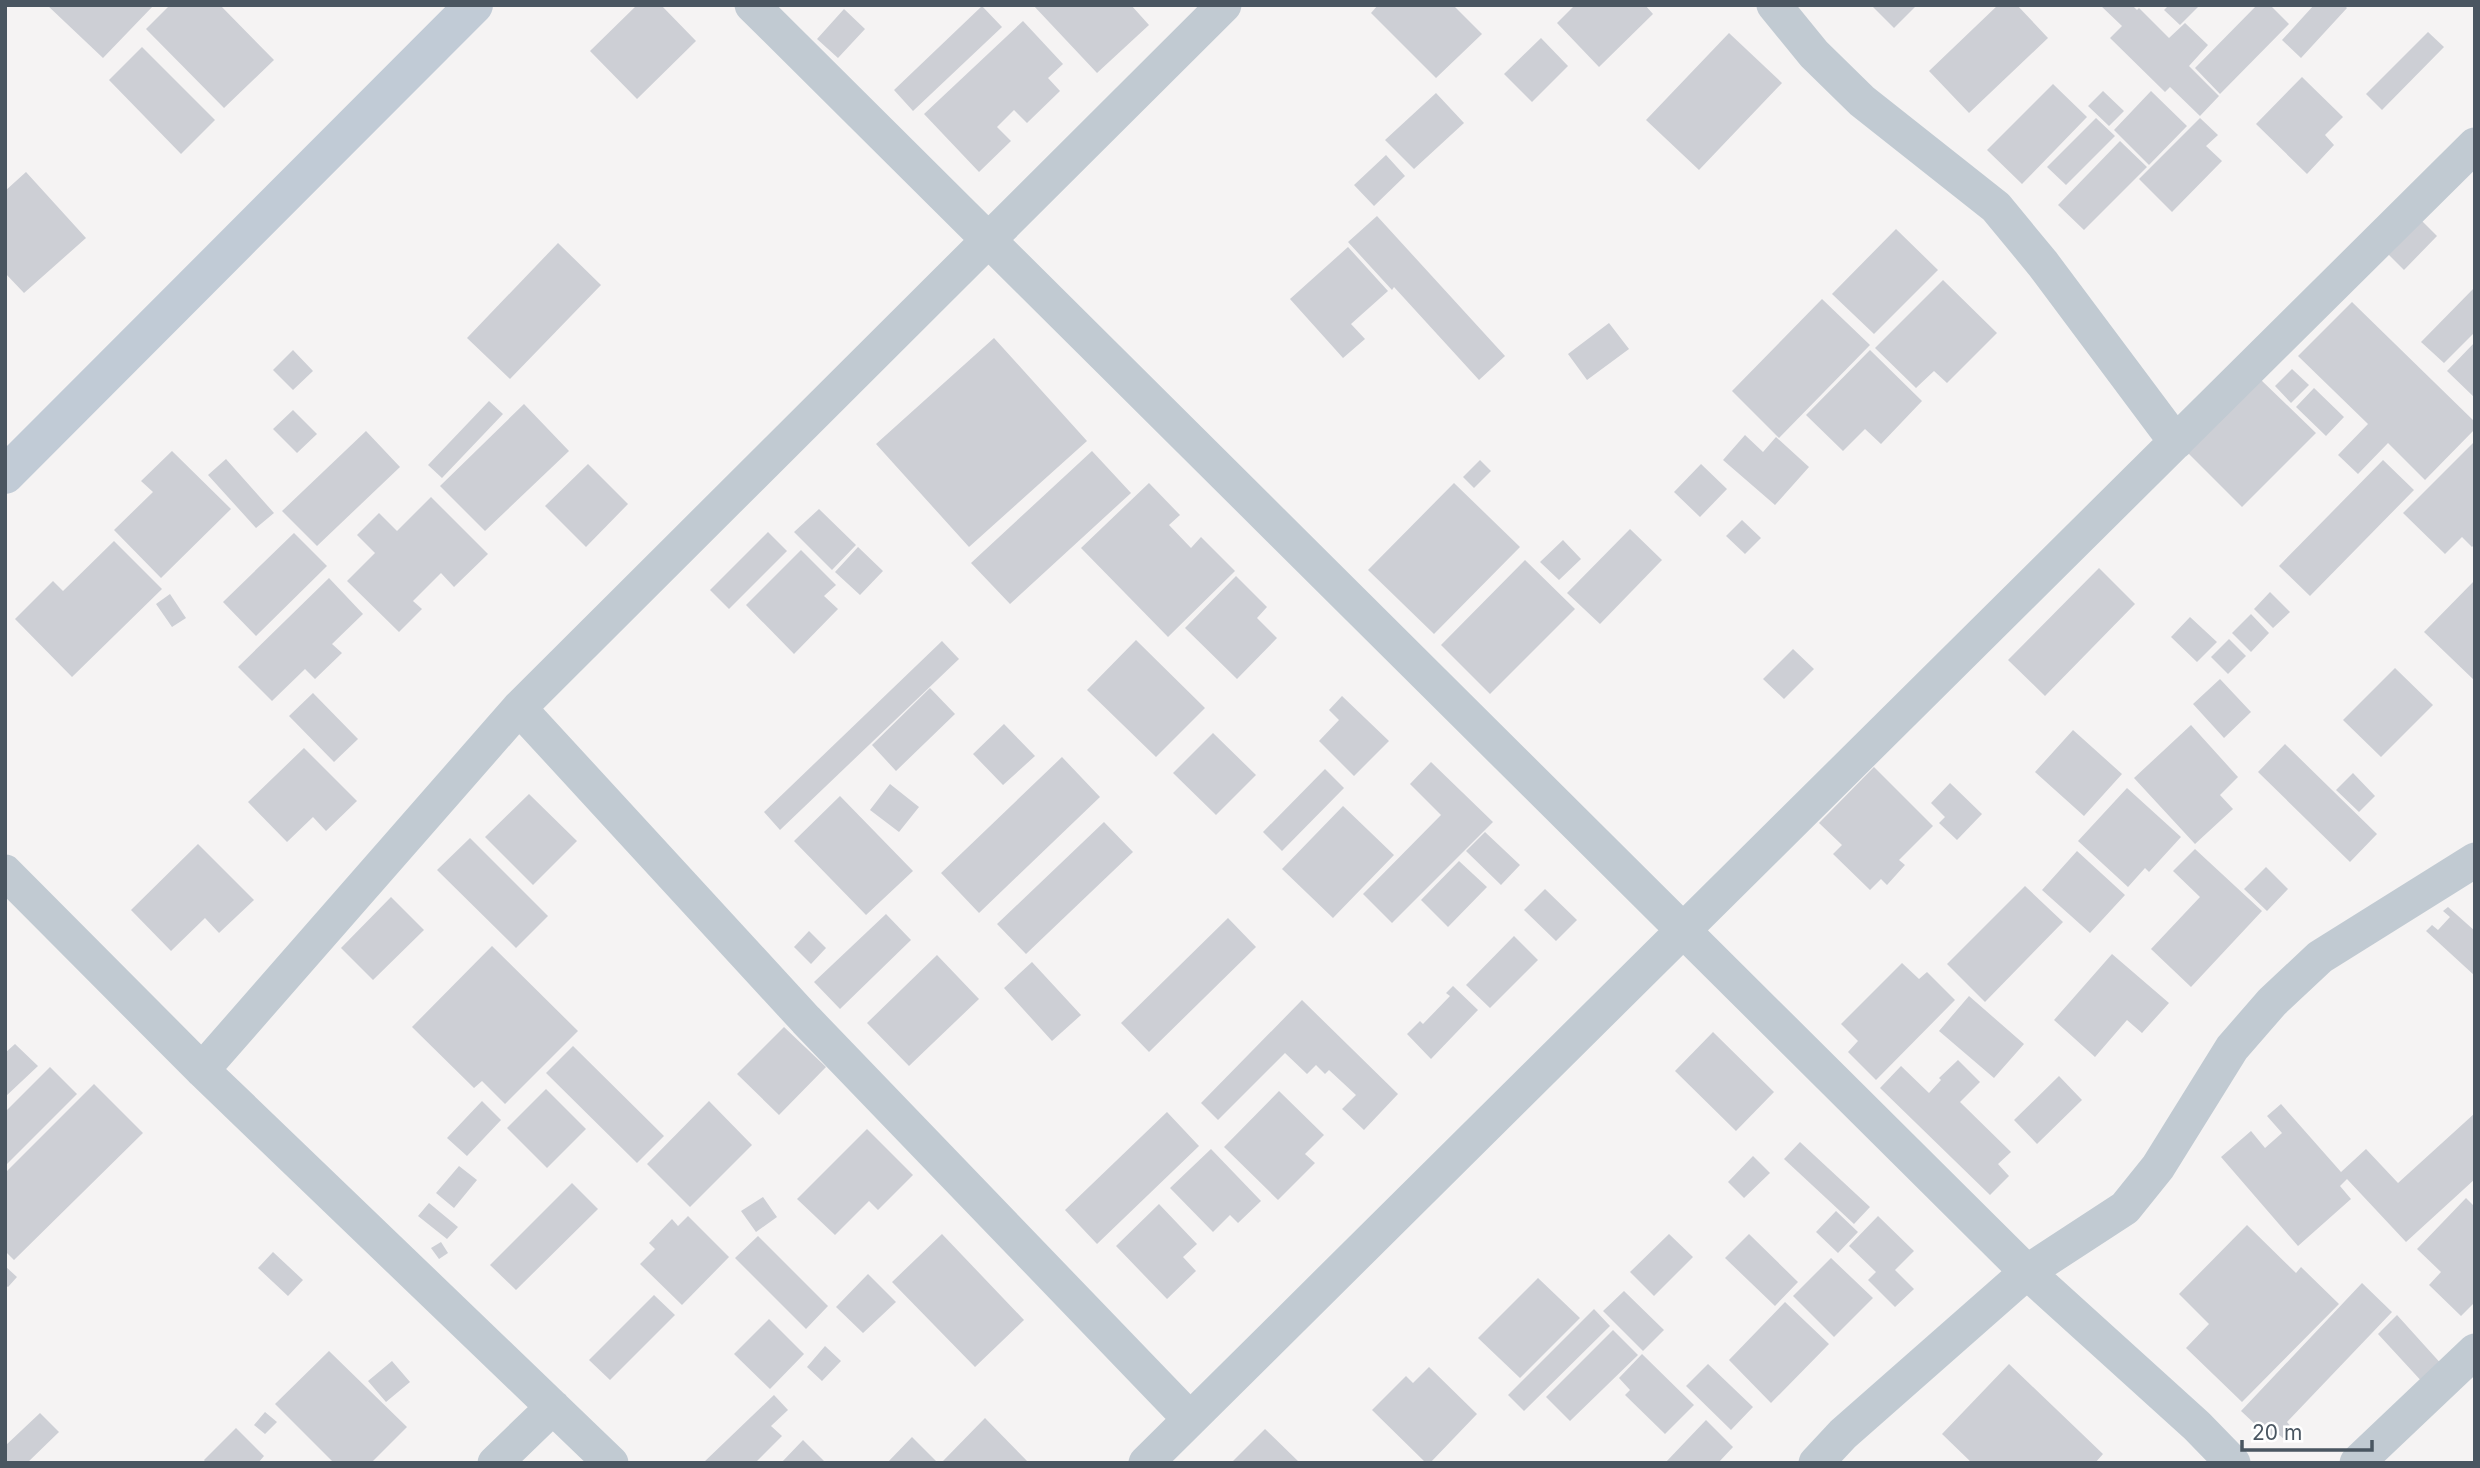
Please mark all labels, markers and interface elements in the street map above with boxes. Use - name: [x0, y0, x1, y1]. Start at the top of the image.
- scale bar: [2242, 1408, 2372, 1452]
- text: 20 m: [2252, 1420, 2302, 1445]

